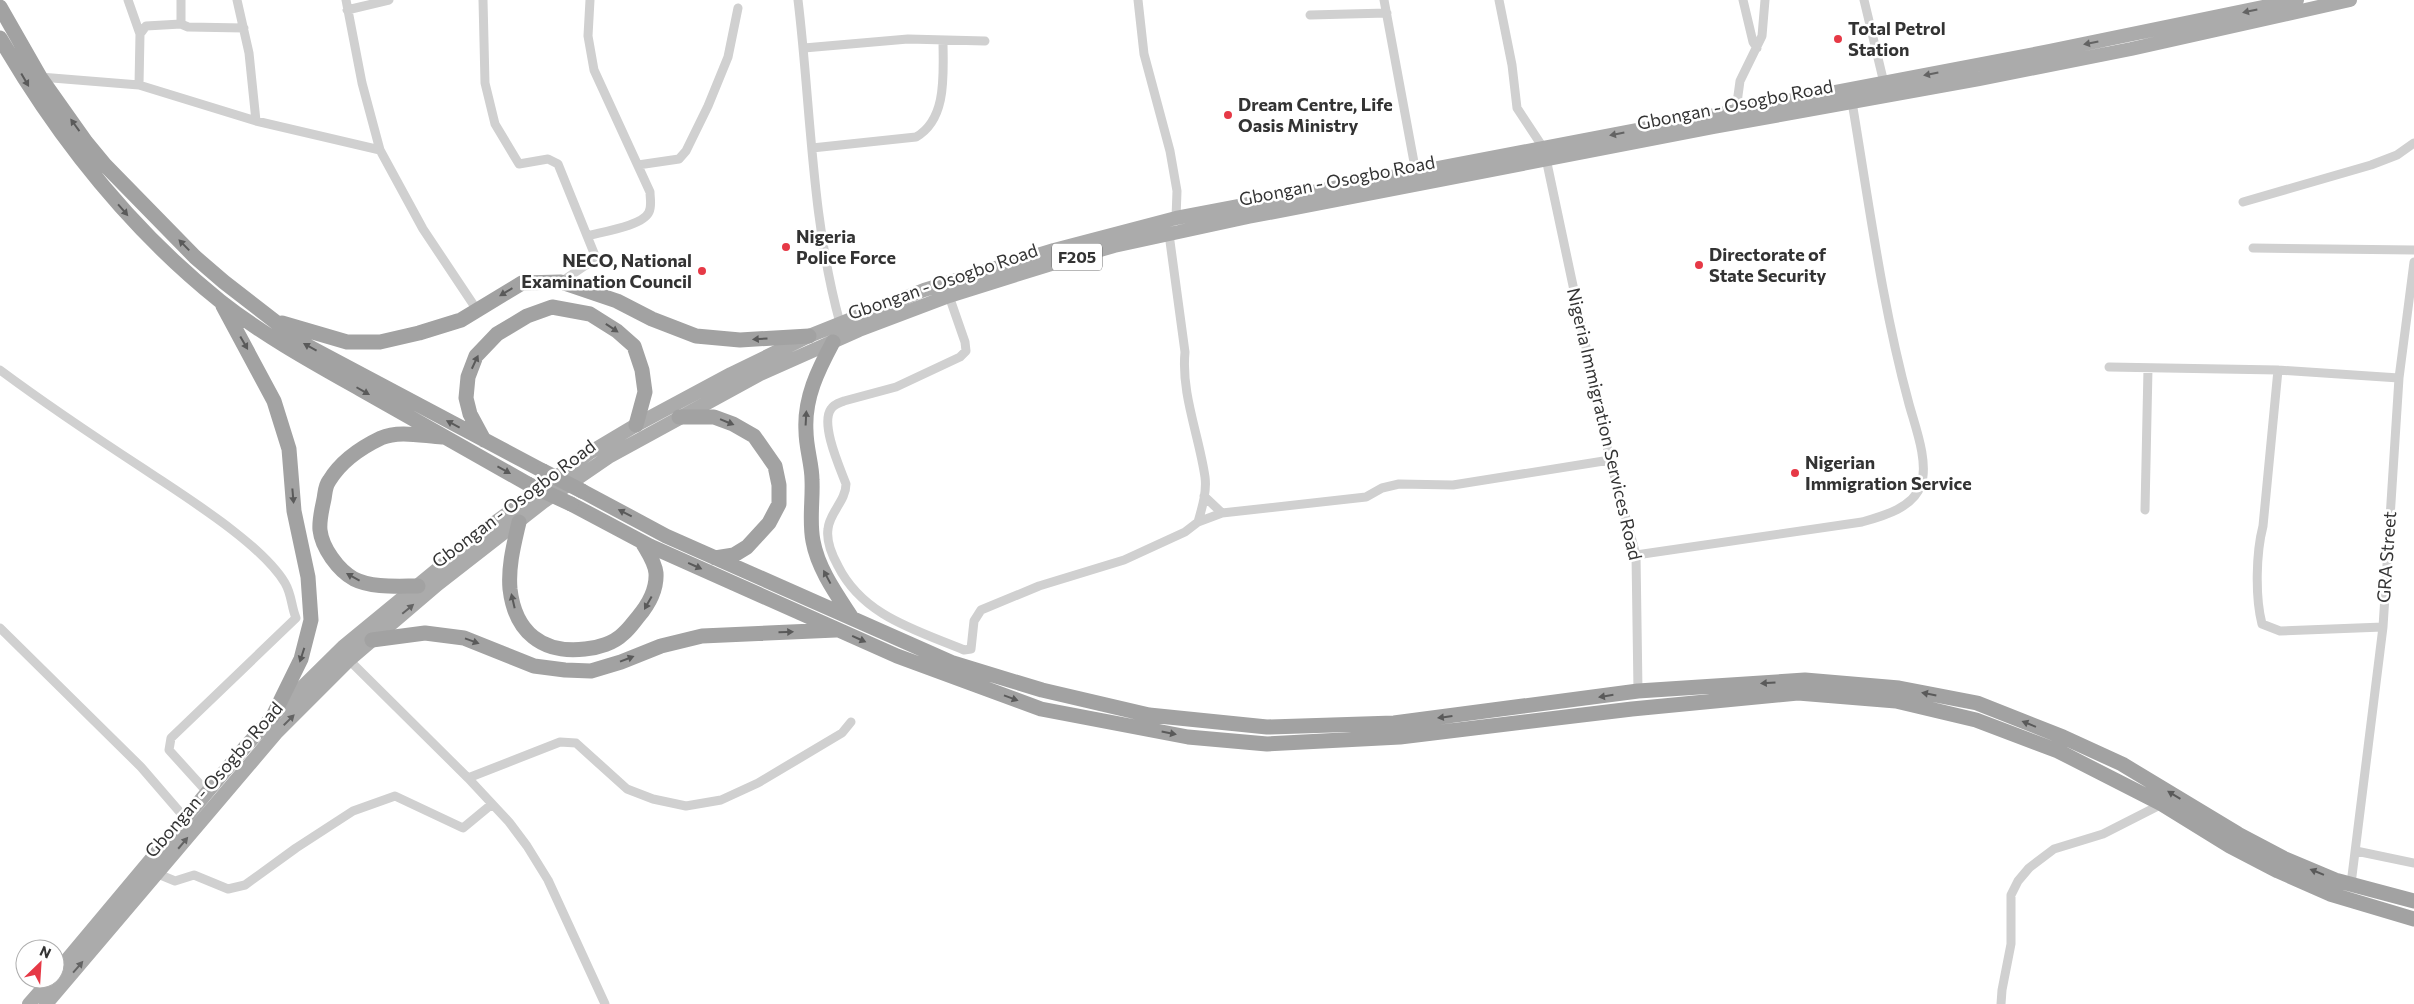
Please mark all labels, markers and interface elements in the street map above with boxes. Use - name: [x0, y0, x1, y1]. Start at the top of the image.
- one-way arrow: [2242, 7, 2257, 15]
- place label: Total Petrol Station: [1848, 17, 1946, 60]
- marker: Total Petrol Station: [1832, 33, 1844, 45]
- one-way arrow: [2082, 40, 2098, 48]
- one-way arrow: [1923, 70, 1939, 78]
- one-way arrow: [20, 74, 29, 87]
- street label: Gbongan - Osogbo Road: [1635, 74, 1835, 134]
- place label: Dream Centre, Life Oasis Ministry: [1238, 93, 1393, 136]
- marker: Dream Centre, Life Oasis Ministry: [1222, 109, 1234, 121]
- one-way arrow: [69, 119, 80, 132]
- one-way arrow: [1609, 130, 1624, 138]
- street label: Gbongan - Osogbo Road: [1237, 150, 1437, 210]
- one-way arrow: [117, 203, 128, 216]
- place label: Nigeria Police Force: [796, 225, 896, 268]
- street label: Gbongan - Osogbo Road: [845, 238, 1040, 324]
- one-way arrow: [178, 240, 190, 252]
- marker: Nigeria Police Force: [780, 241, 792, 253]
- road number: F205: [1052, 243, 1102, 270]
- place label: Directorate of State Security: [1709, 243, 1827, 286]
- place label: NECO, National Examination Council: [521, 249, 692, 292]
- marker: Directorate of State Security: [1693, 259, 1705, 271]
- marker: NECO, National Examination Council: [696, 265, 708, 277]
- street label: Nigeria Immigration Services Road: [1563, 285, 1647, 562]
- one-way arrow: [500, 288, 513, 297]
- one-way arrow: [605, 323, 619, 333]
- one-way arrow: [752, 335, 768, 343]
- one-way arrow: [239, 336, 248, 350]
- one-way arrow: [303, 343, 317, 352]
- one-way arrow: [471, 355, 479, 369]
- one-way arrow: [356, 386, 370, 395]
- one-way arrow: [802, 409, 810, 425]
- one-way arrow: [719, 419, 734, 426]
- one-way arrow: [446, 420, 461, 428]
- street label: Gbongan - Osogbo Road: [427, 435, 600, 572]
- place label: Nigerian Immigration Service: [1805, 451, 1972, 494]
- one-way arrow: [498, 466, 511, 475]
- marker: Nigerian Immigration Service: [1789, 467, 1801, 479]
- one-way arrow: [289, 488, 297, 504]
- one-way arrow: [617, 509, 632, 517]
- street label: GRA Street: [2372, 510, 2400, 604]
- one-way arrow: [688, 563, 702, 571]
- one-way arrow: [823, 569, 831, 584]
- one-way arrow: [347, 573, 360, 582]
- one-way arrow: [509, 593, 517, 608]
- one-way arrow: [644, 595, 652, 610]
- one-way arrow: [401, 604, 414, 615]
- one-way arrow: [778, 628, 794, 636]
- one-way arrow: [852, 635, 866, 643]
- one-way arrow: [465, 637, 480, 645]
- one-way arrow: [297, 648, 305, 663]
- one-way arrow: [620, 655, 635, 663]
- one-way arrow: [1759, 679, 1775, 687]
- one-way arrow: [1921, 689, 1937, 697]
- one-way arrow: [1597, 692, 1613, 700]
- one-way arrow: [1003, 695, 1018, 702]
- street label: Gbongan - Osogbo Road: [140, 697, 287, 862]
- one-way arrow: [1436, 713, 1452, 721]
- one-way arrow: [283, 714, 295, 726]
- one-way arrow: [2021, 720, 2036, 727]
- one-way arrow: [1161, 729, 1176, 737]
- one-way arrow: [2168, 790, 2181, 799]
- one-way arrow: [178, 837, 189, 850]
- one-way arrow: [2309, 868, 2324, 876]
- north arrow: [15, 939, 65, 989]
- text: N: [37, 942, 54, 962]
- one-way arrow: [73, 961, 84, 974]

